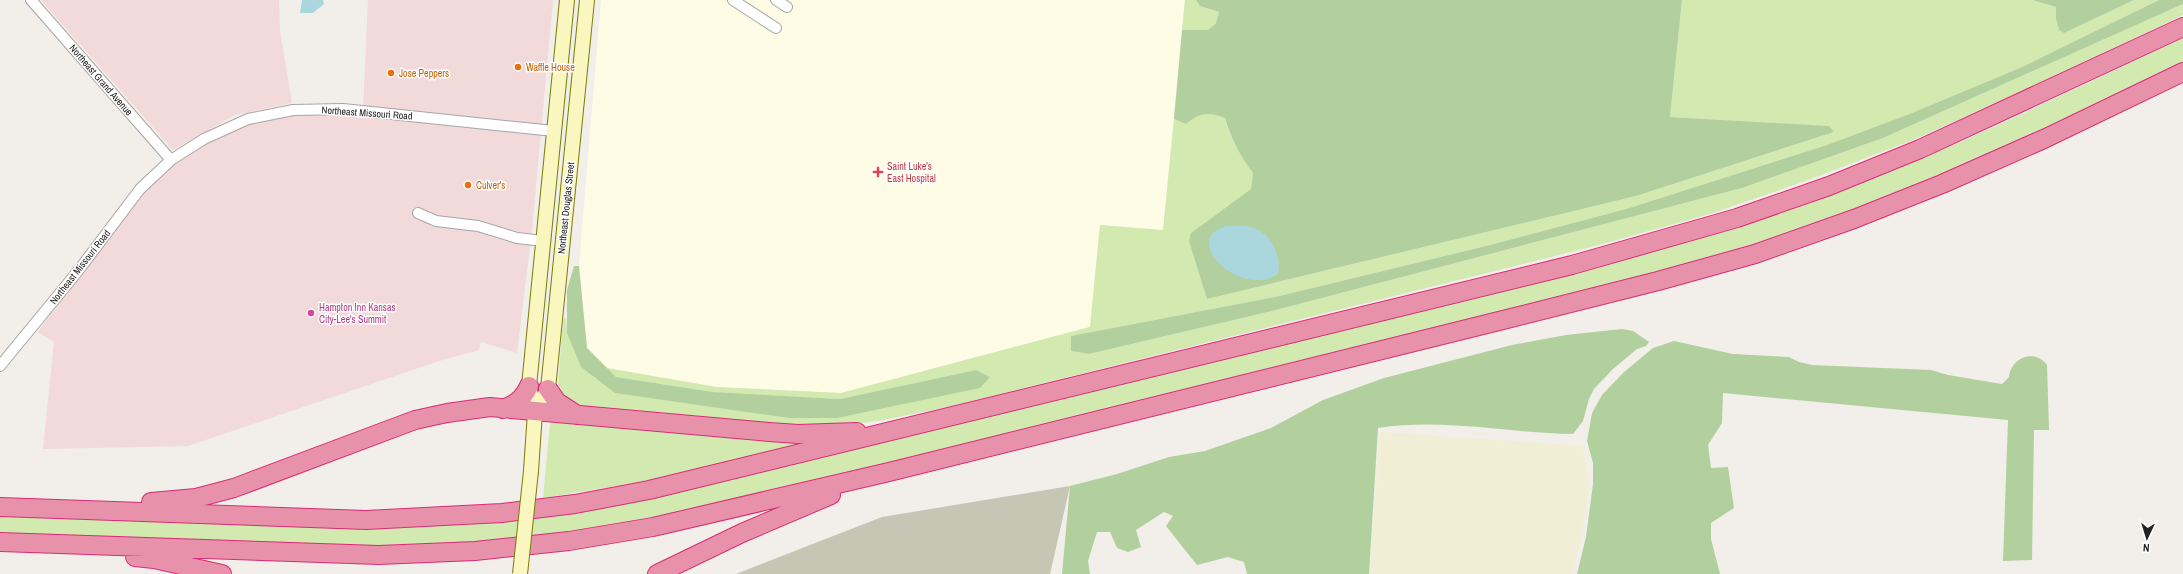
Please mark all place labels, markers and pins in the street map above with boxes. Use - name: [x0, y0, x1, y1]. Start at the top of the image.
- place label: Waffle House: [526, 61, 575, 74]
- marker: Waffle House: [513, 62, 523, 72]
- place label: Jose Peppers: [399, 67, 449, 80]
- marker: Jose Peppers: [386, 68, 396, 78]
- place label: Saint Luke's East Hospital: [887, 160, 936, 185]
- marker: Saint Luke's East Hospital: [872, 166, 884, 178]
- place label: Culver's: [476, 179, 505, 192]
- marker: Culver's: [463, 180, 473, 190]
- place label: Hampton Inn Kansas City-Lee's Summit: [319, 301, 396, 326]
- marker: Hampton Inn Kansas City-Lee's Summit: [306, 308, 316, 318]

